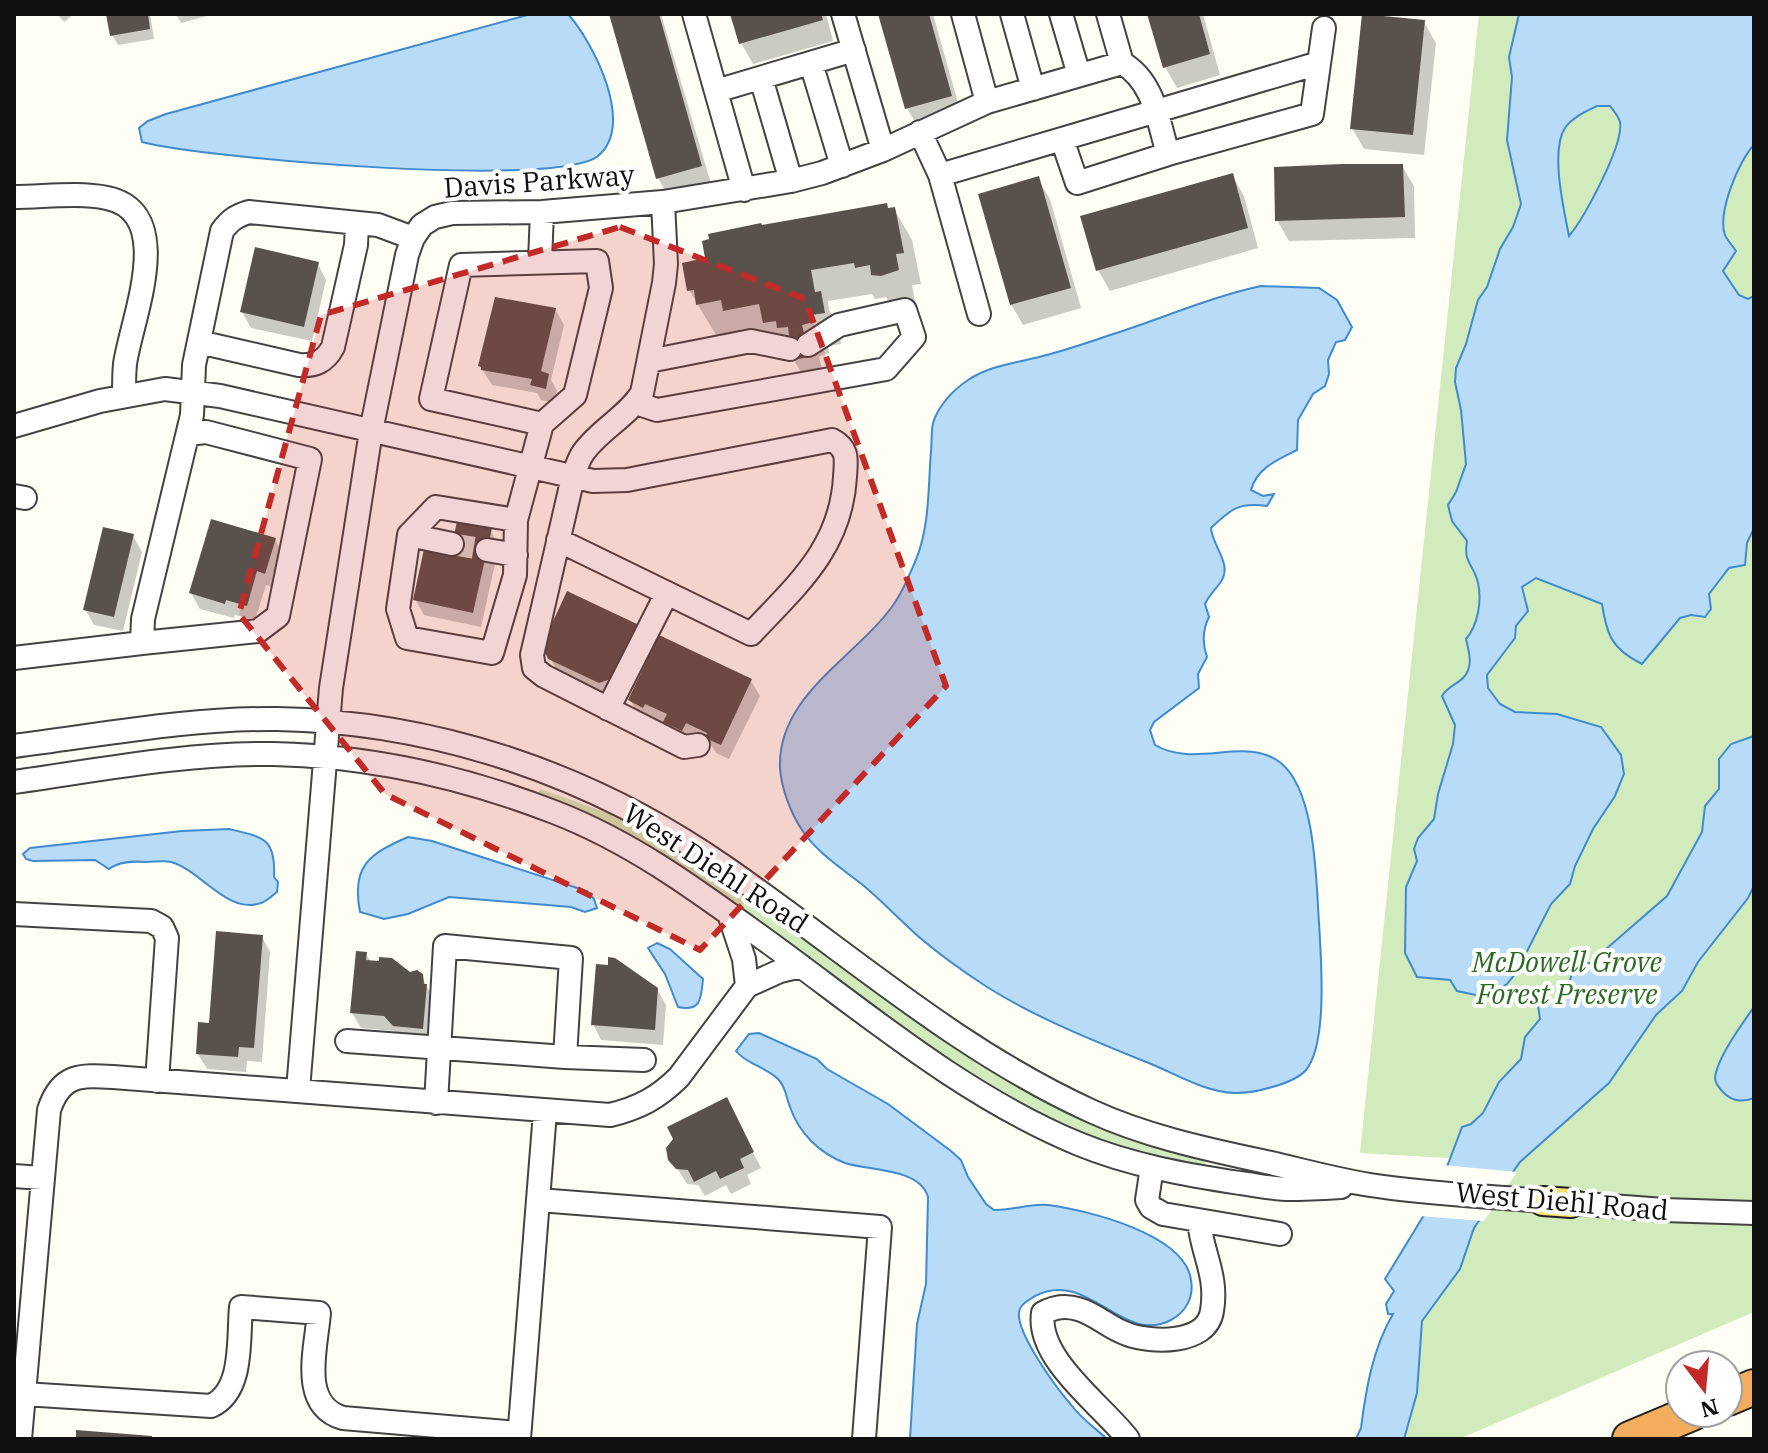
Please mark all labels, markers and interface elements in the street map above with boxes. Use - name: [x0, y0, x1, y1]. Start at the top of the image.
- street label: Davis Parkway: [442, 155, 636, 206]
- street label: West Diehl Road: [617, 794, 816, 941]
- park label: McDowell Grove Forest Preserve: [1471, 943, 1662, 1012]
- street label: West Diehl Road: [1454, 1173, 1670, 1228]
- north arrow: [1664, 1349, 1744, 1429]
- text: N: [1697, 1392, 1722, 1425]

